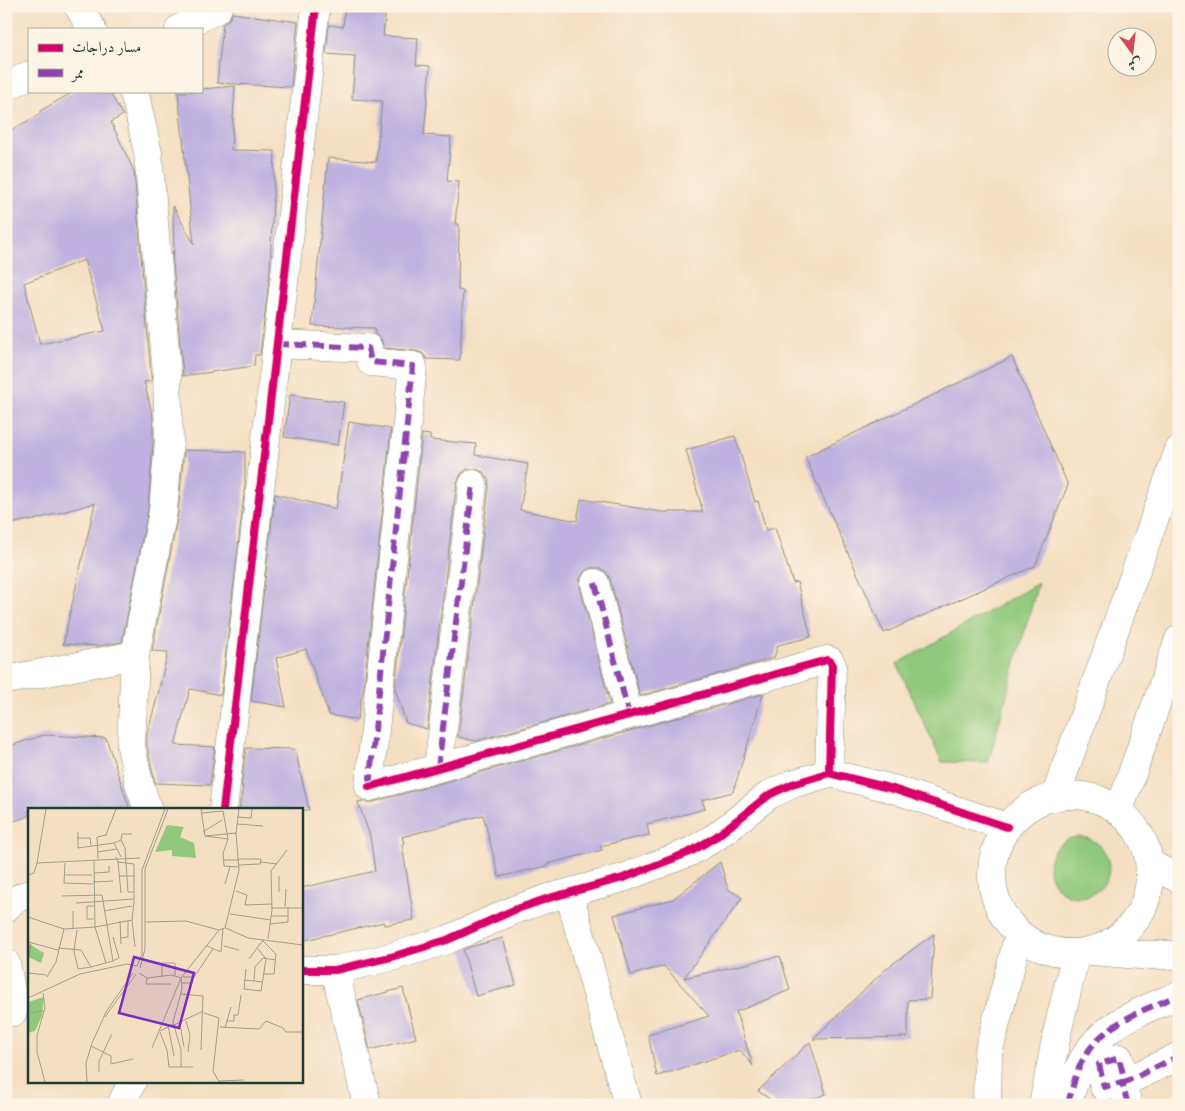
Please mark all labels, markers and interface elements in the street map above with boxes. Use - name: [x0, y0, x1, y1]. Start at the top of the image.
- legend: [28, 28, 202, 92]
- north arrow: [1108, 28, 1158, 78]
- text: مسار دراجات: [72, 38, 141, 57]
- text: ش: [1126, 53, 1144, 74]
- text: ممر: [70, 64, 84, 83]
- inset map: [28, 808, 302, 1084]

